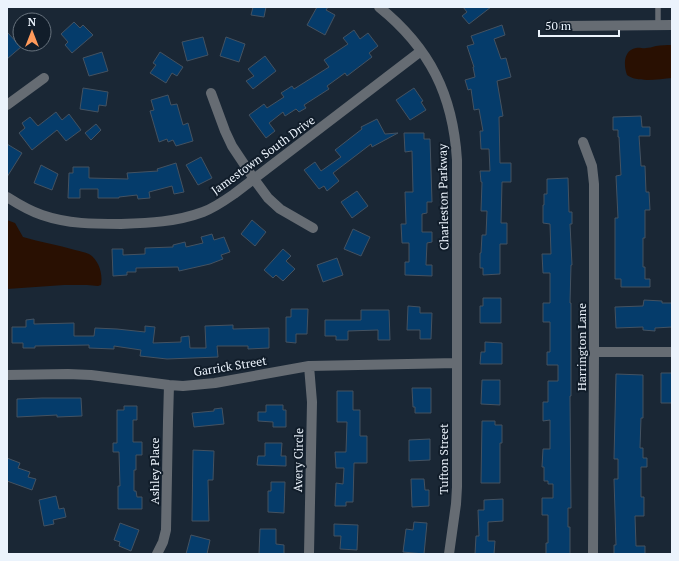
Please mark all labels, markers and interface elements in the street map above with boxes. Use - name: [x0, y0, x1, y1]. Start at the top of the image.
- north arrow: [12, 12, 52, 52]
- scale bar: [539, 12, 619, 38]
- text: N: [28, 15, 37, 29]
- text: 50 m: [545, 18, 572, 33]
- street label: Jamestown South Drive: [208, 112, 318, 198]
- street label: Charleston Parkway: [435, 143, 451, 250]
- street label: Harrington Lane: [574, 303, 589, 391]
- street label: Garrick Street: [192, 353, 268, 379]
- street label: Tufton Street: [436, 423, 451, 495]
- street label: Avery Circle: [290, 428, 306, 492]
- street label: Ashley Place: [147, 437, 162, 505]

